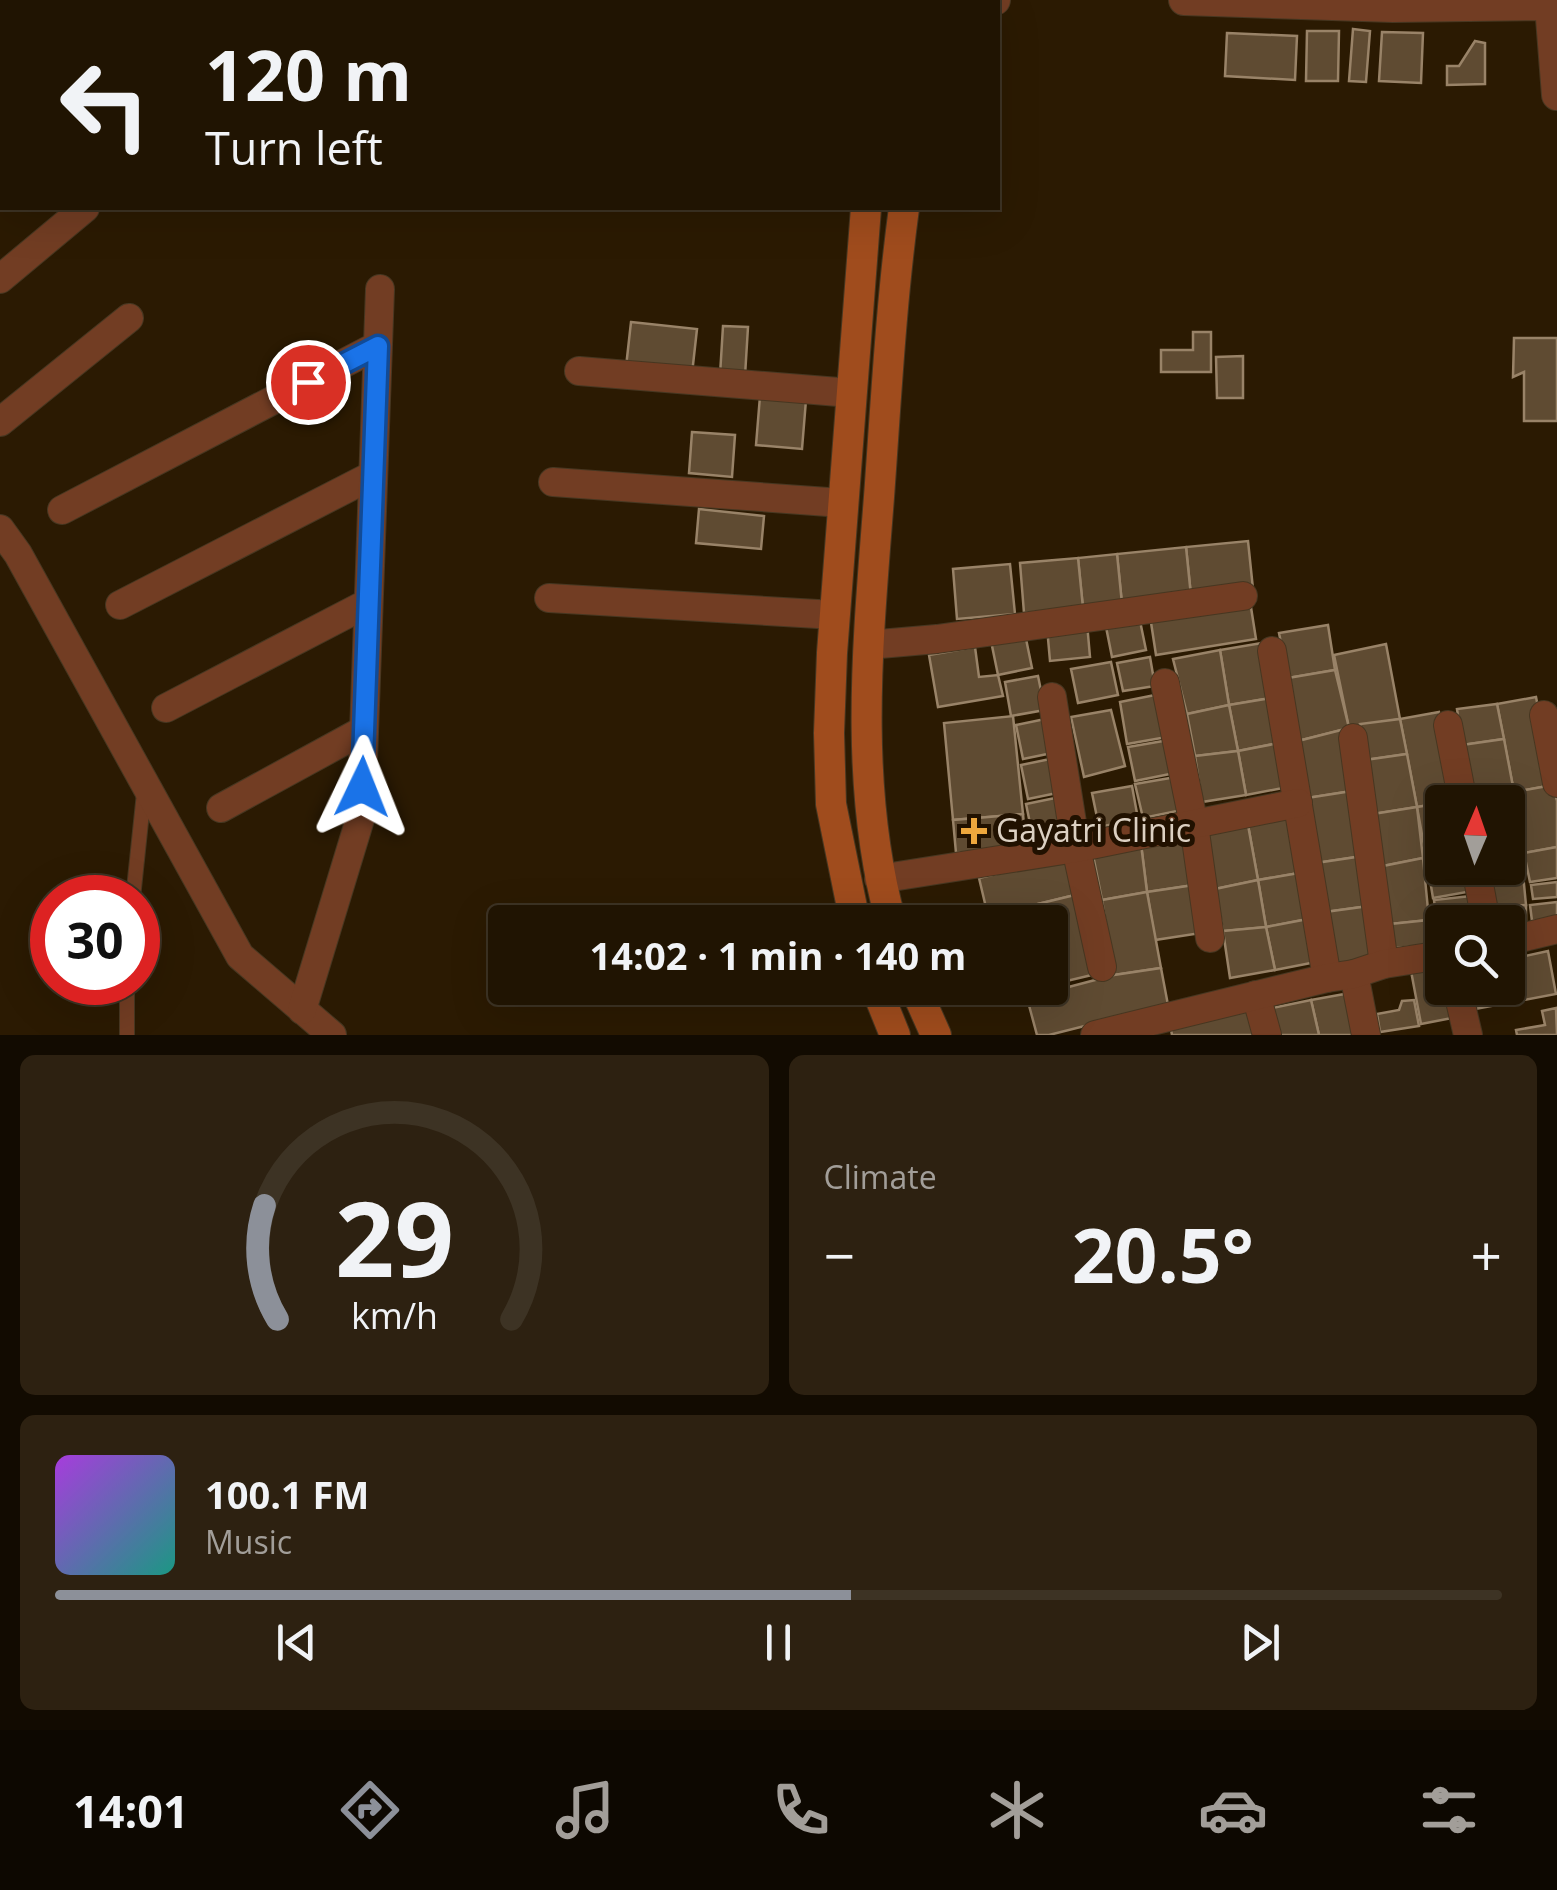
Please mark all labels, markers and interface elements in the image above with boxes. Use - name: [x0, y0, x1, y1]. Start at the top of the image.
- text: 120 m: [205, 26, 412, 122]
- icon: left: [40, 40, 170, 170]
- text: Turn left: [205, 117, 383, 178]
- pin: [266, 340, 351, 425]
- icon: arrive: [281, 355, 336, 410]
- position arrow: [310, 735, 414, 839]
- north arrow: [1425, 785, 1525, 885]
- map controls: [1425, 785, 1525, 1005]
- place label: Gayatri Clinic: [996, 808, 1191, 851]
- marker: Gayatri Clinic: [961, 818, 987, 844]
- speed limit sign: 30: [30, 875, 160, 1005]
- button: search: [1425, 905, 1525, 1005]
- text: 14:02 · 1 min · 140 m: [590, 929, 966, 981]
- text: Climate: [824, 1155, 937, 1198]
- text: 29: [335, 1166, 454, 1307]
- text: 20.5°: [1072, 1203, 1254, 1305]
- text: −: [824, 1217, 855, 1292]
- text: +: [1471, 1217, 1502, 1292]
- text: km/h: [351, 1291, 438, 1339]
- text: 100.1 FM: [205, 1468, 369, 1520]
- text: Music: [205, 1520, 292, 1563]
- icon: previous: [269, 1615, 324, 1670]
- icon: pause: [751, 1615, 806, 1670]
- icon: next: [1233, 1615, 1288, 1670]
- icon: directions: [335, 1775, 405, 1845]
- icon: music: [550, 1775, 620, 1845]
- icon: phone: [766, 1775, 836, 1845]
- icon: climate: [982, 1775, 1052, 1845]
- icon: car: [1198, 1775, 1268, 1845]
- icon: filters: [1414, 1775, 1484, 1845]
- text: 14:01: [73, 1780, 189, 1841]

